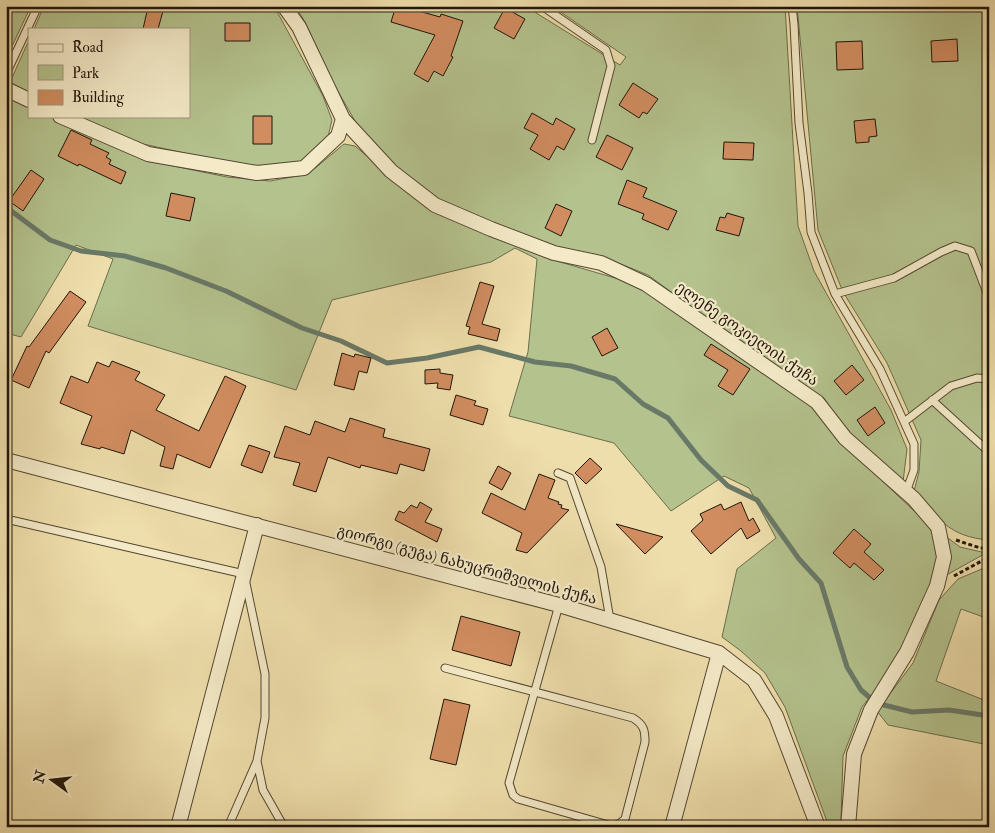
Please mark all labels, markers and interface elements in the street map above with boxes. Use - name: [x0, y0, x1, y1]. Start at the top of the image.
- legend: [28, 28, 190, 118]
- text: Road: [72, 38, 104, 57]
- text: Park: [72, 64, 99, 83]
- text: Building: [72, 88, 124, 107]
- street label: ელენე გოკიელის ქუჩა: [672, 278, 822, 390]
- street label: გიორგი (გუგა) ნახუცრიშვილის ქუჩა: [335, 521, 599, 609]
- north arrow: [28, 756, 78, 806]
- text: N: [30, 768, 50, 786]

